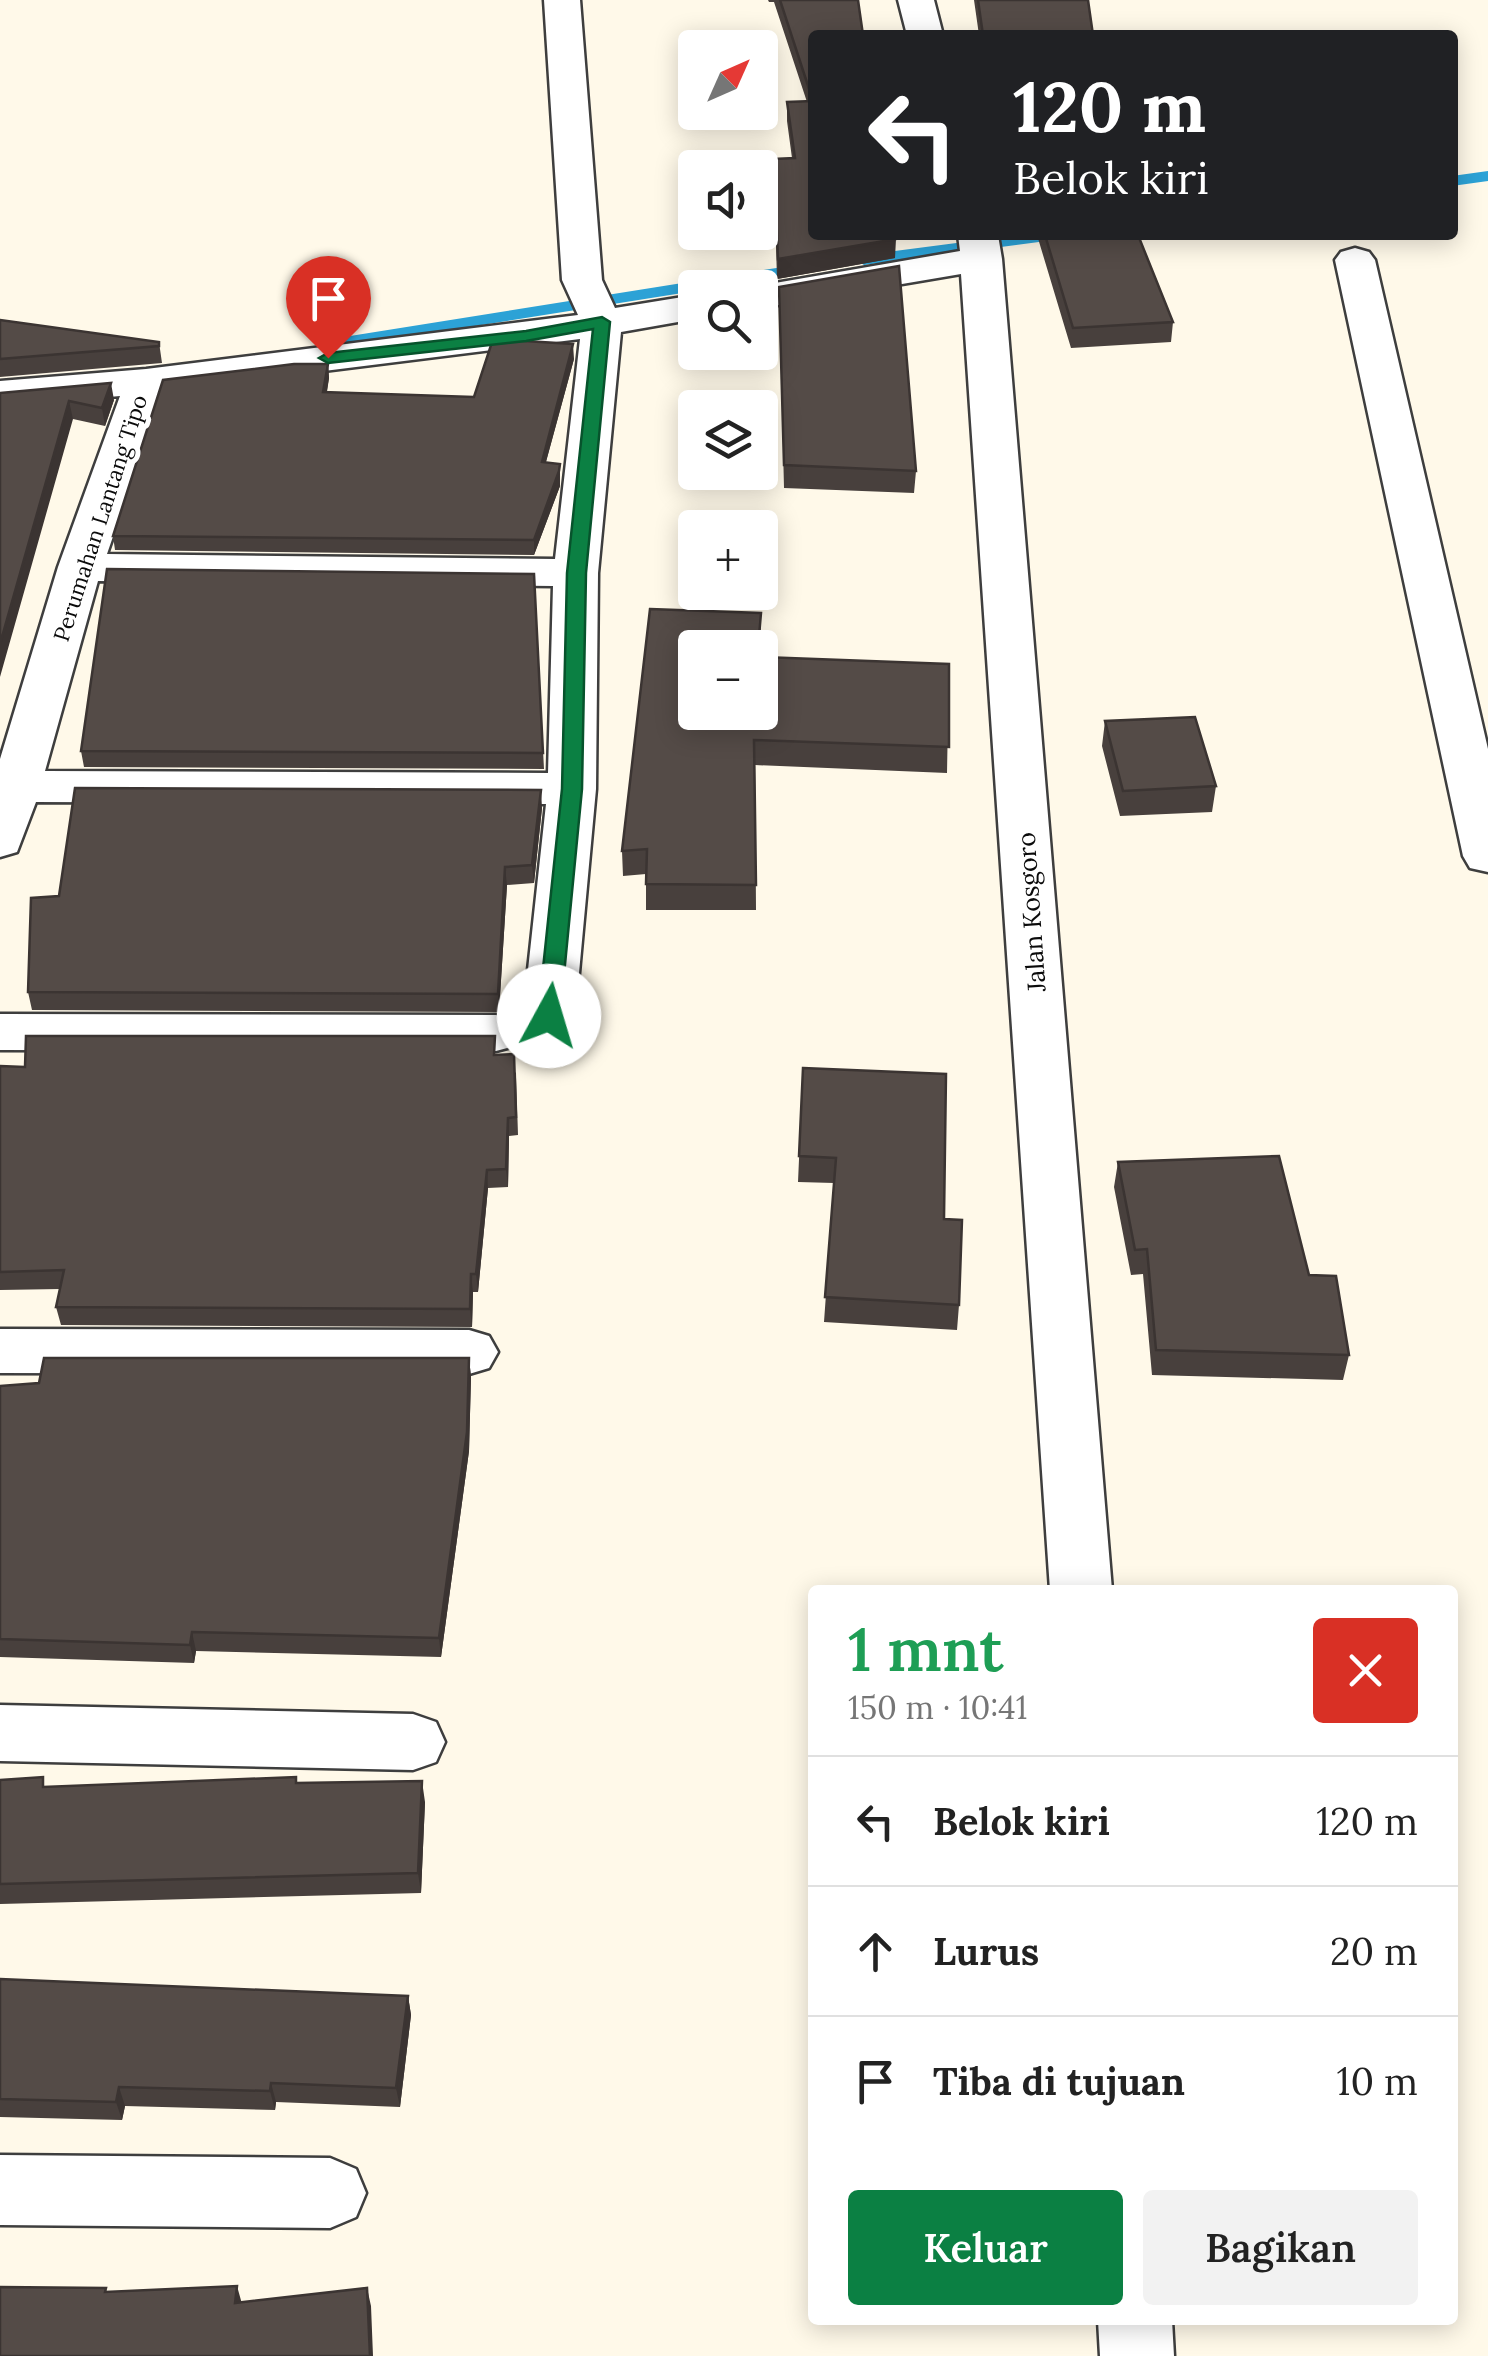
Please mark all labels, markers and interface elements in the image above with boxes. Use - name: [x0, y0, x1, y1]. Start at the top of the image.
- north arrow: [678, 30, 778, 130]
- map controls: [678, 30, 778, 730]
- text: 120 m: [1013, 62, 1206, 151]
- icon: left: [848, 70, 978, 200]
- text: Belok kiri: [1013, 149, 1209, 206]
- button: sound: [678, 150, 778, 250]
- pin: [286, 256, 371, 359]
- button: search: [678, 270, 778, 370]
- icon: arrive: [301, 271, 356, 326]
- button: layers: [678, 390, 778, 490]
- street label: Perumahan Lantang Tipo: [47, 391, 153, 645]
- button: +: [678, 510, 778, 610]
- button: −: [678, 630, 778, 730]
- street label: Jalan Kosgoro: [1009, 831, 1053, 994]
- position arrow: [497, 964, 601, 1068]
- text: 1 mnt: [848, 1611, 1003, 1687]
- button: close: [1313, 1618, 1418, 1723]
- text: 150 m · 10:41: [848, 1687, 1027, 1728]
- icon: left: [848, 1794, 903, 1849]
- text: Belok kiri: [933, 1797, 1110, 1845]
- text: 120 m: [1316, 1797, 1418, 1845]
- icon: ahead: [848, 1924, 903, 1979]
- text: Lurus: [933, 1927, 1039, 1975]
- text: 20 m: [1330, 1927, 1418, 1975]
- icon: arrive: [848, 2054, 903, 2109]
- text: Tiba di tujuan: [933, 2057, 1185, 2105]
- text: 10 m: [1337, 2057, 1418, 2105]
- button: Keluar: [848, 2190, 1123, 2305]
- button: Bagikan: [1143, 2190, 1418, 2305]

